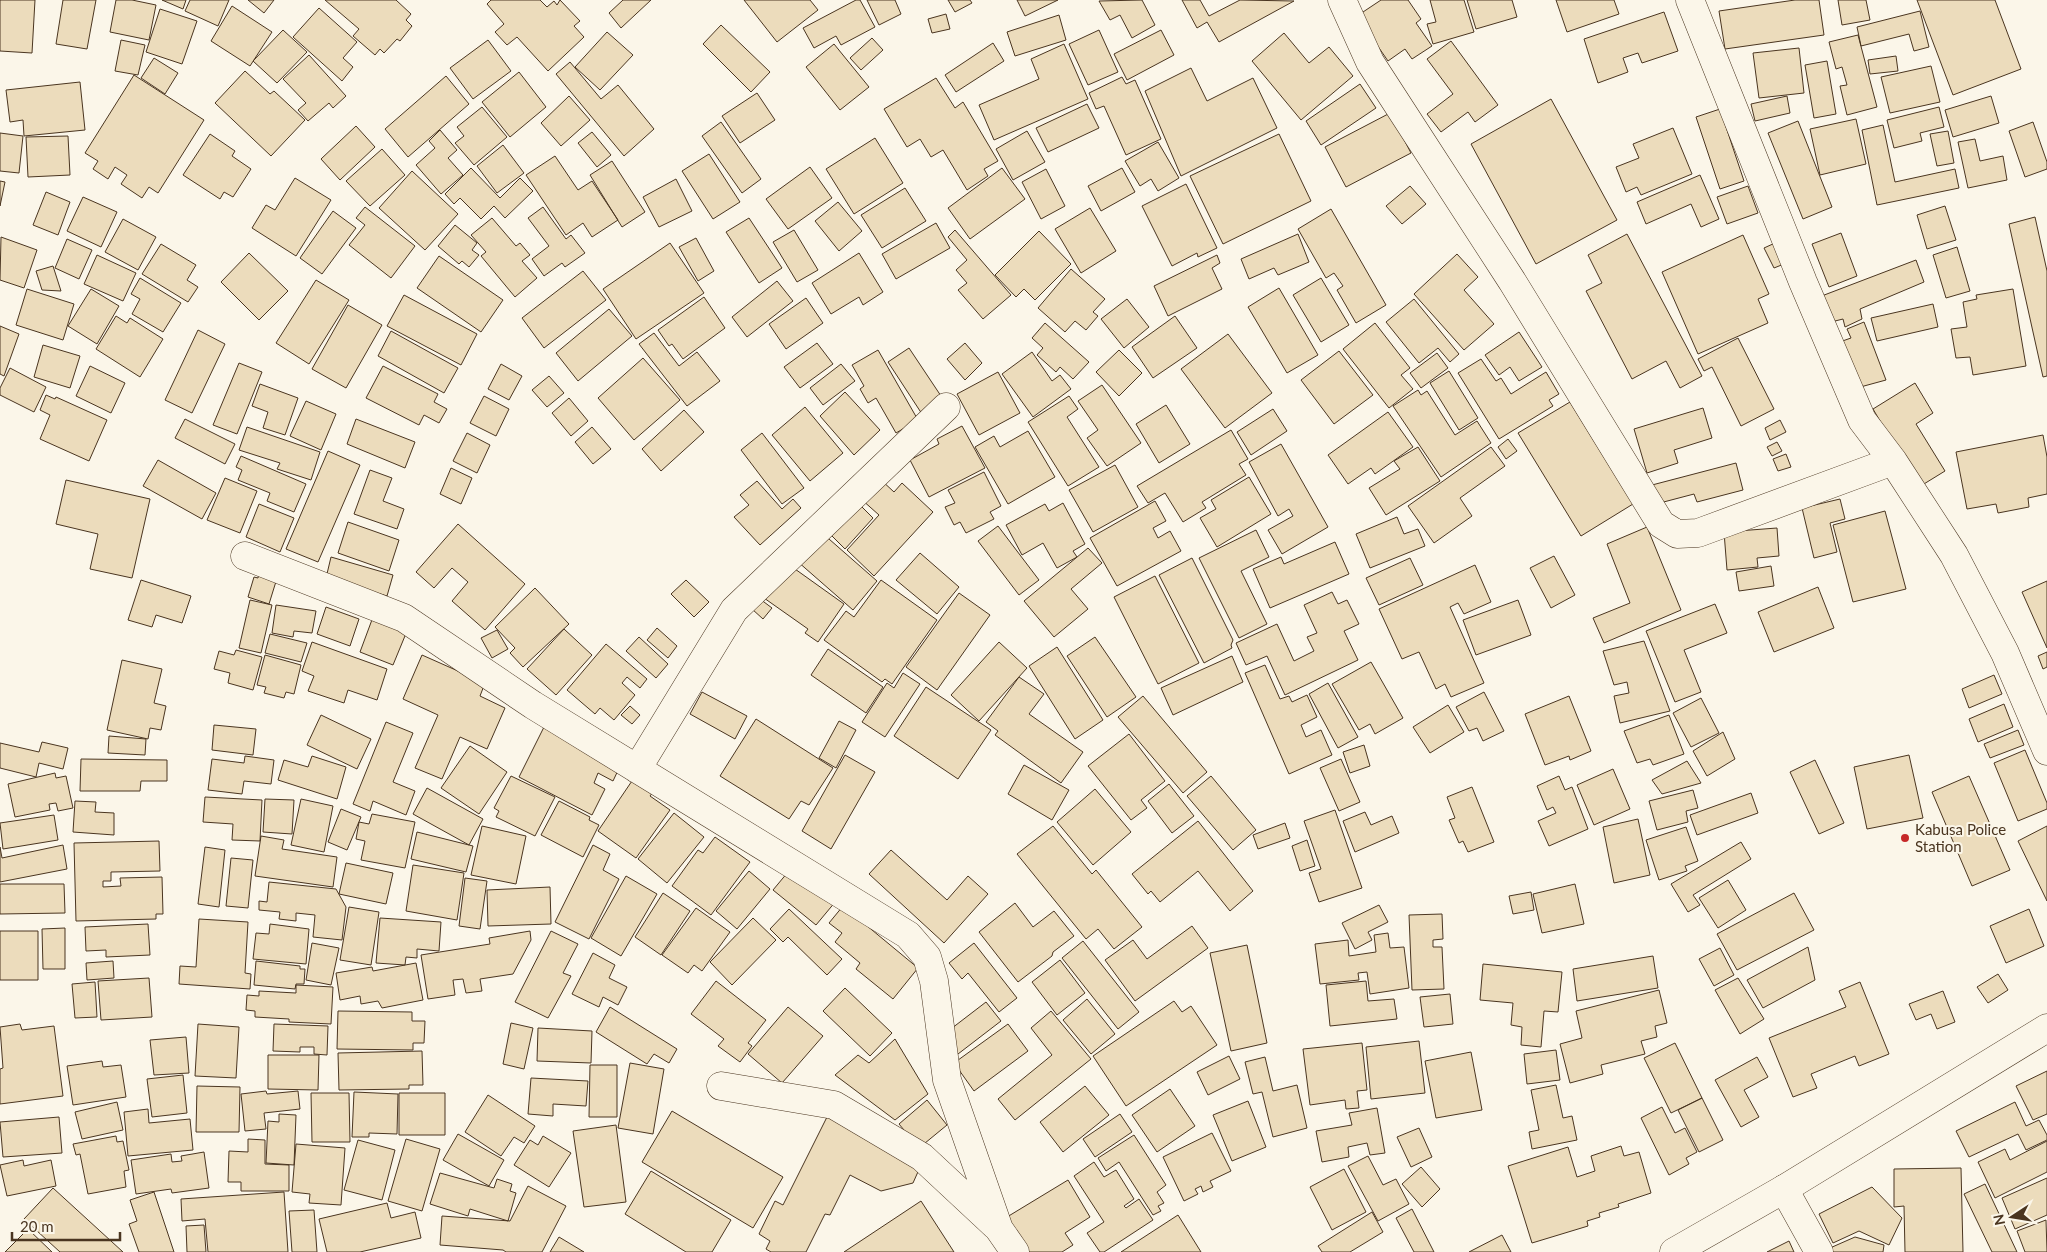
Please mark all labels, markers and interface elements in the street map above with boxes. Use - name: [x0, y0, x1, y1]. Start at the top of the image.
- place label: Kabusa Police Station: [1915, 820, 2006, 855]
- marker: Kabusa Police Station: [1899, 832, 1911, 844]
- north arrow: [1987, 1192, 2037, 1242]
- scale bar: [12, 1210, 120, 1242]
- text: N: [1989, 1213, 2008, 1227]
- text: 20 m: [20, 1217, 54, 1235]

